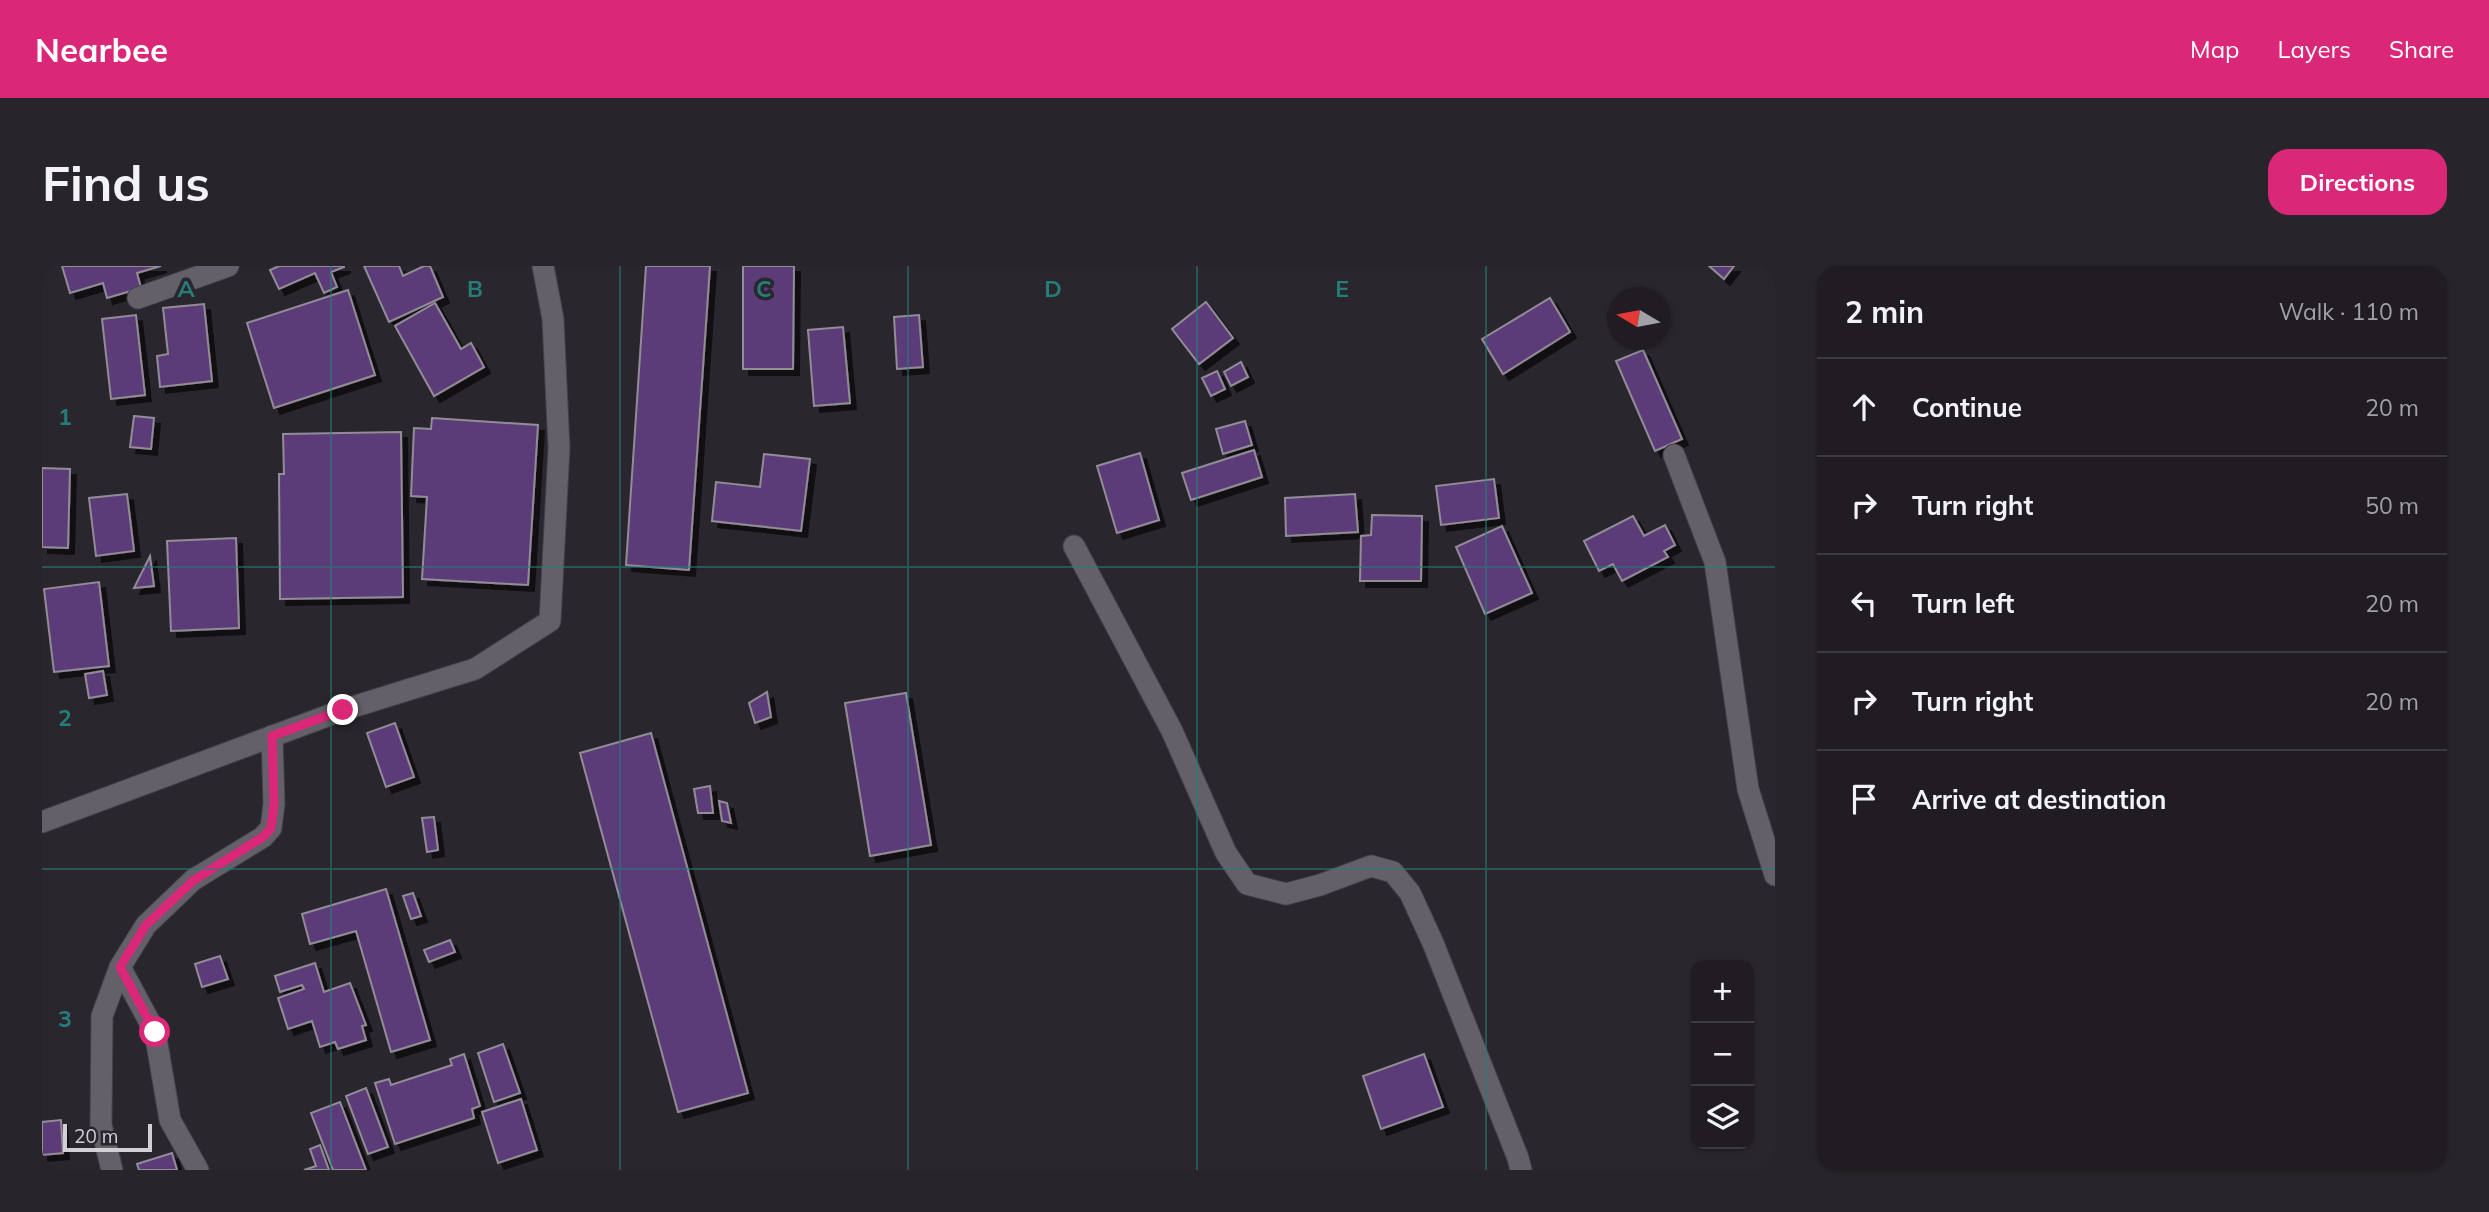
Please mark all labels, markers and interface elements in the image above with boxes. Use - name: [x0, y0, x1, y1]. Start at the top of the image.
- text: Nearbee: [35, 29, 168, 70]
- text: Map: [2190, 34, 2239, 64]
- text: Layers: [2277, 34, 2351, 64]
- text: Share: [2389, 34, 2454, 64]
- button: Directions: [2268, 149, 2447, 215]
- text: Find us: [42, 152, 210, 213]
- text: A: [177, 274, 195, 303]
- text: B: [467, 274, 483, 303]
- text: C: [756, 274, 772, 303]
- text: D: [1044, 274, 1062, 303]
- text: E: [1335, 274, 1349, 303]
- north arrow: [1607, 287, 1670, 350]
- text: 2 min: [1845, 293, 1924, 331]
- text: Walk · 110 m: [2279, 297, 2419, 326]
- icon: ahead: [1845, 388, 1883, 426]
- text: Continue: [1912, 391, 2022, 424]
- text: 20 m: [2365, 393, 2419, 422]
- text: 1: [58, 402, 72, 431]
- icon: right: [1845, 486, 1883, 524]
- text: Turn right: [1912, 489, 2033, 522]
- text: 50 m: [2365, 491, 2419, 520]
- icon: left: [1845, 584, 1883, 622]
- text: Turn left: [1912, 587, 2014, 620]
- text: 20 m: [2365, 589, 2419, 618]
- icon: right: [1845, 682, 1883, 720]
- text: Turn right: [1912, 685, 2033, 718]
- text: 20 m: [2365, 687, 2419, 716]
- route end: [327, 694, 358, 725]
- text: 2: [58, 703, 72, 732]
- icon: arrive: [1845, 780, 1883, 818]
- text: Arrive at destination: [1912, 783, 2167, 816]
- map controls: [1691, 960, 1754, 1149]
- button: +: [1691, 960, 1754, 1023]
- text: 3: [58, 1004, 72, 1033]
- route start: [139, 1016, 170, 1047]
- button: −: [1691, 1023, 1754, 1086]
- button: layers: [1691, 1086, 1754, 1149]
- scale bar: [63, 1121, 152, 1153]
- text: 20 m: [74, 1124, 118, 1148]

